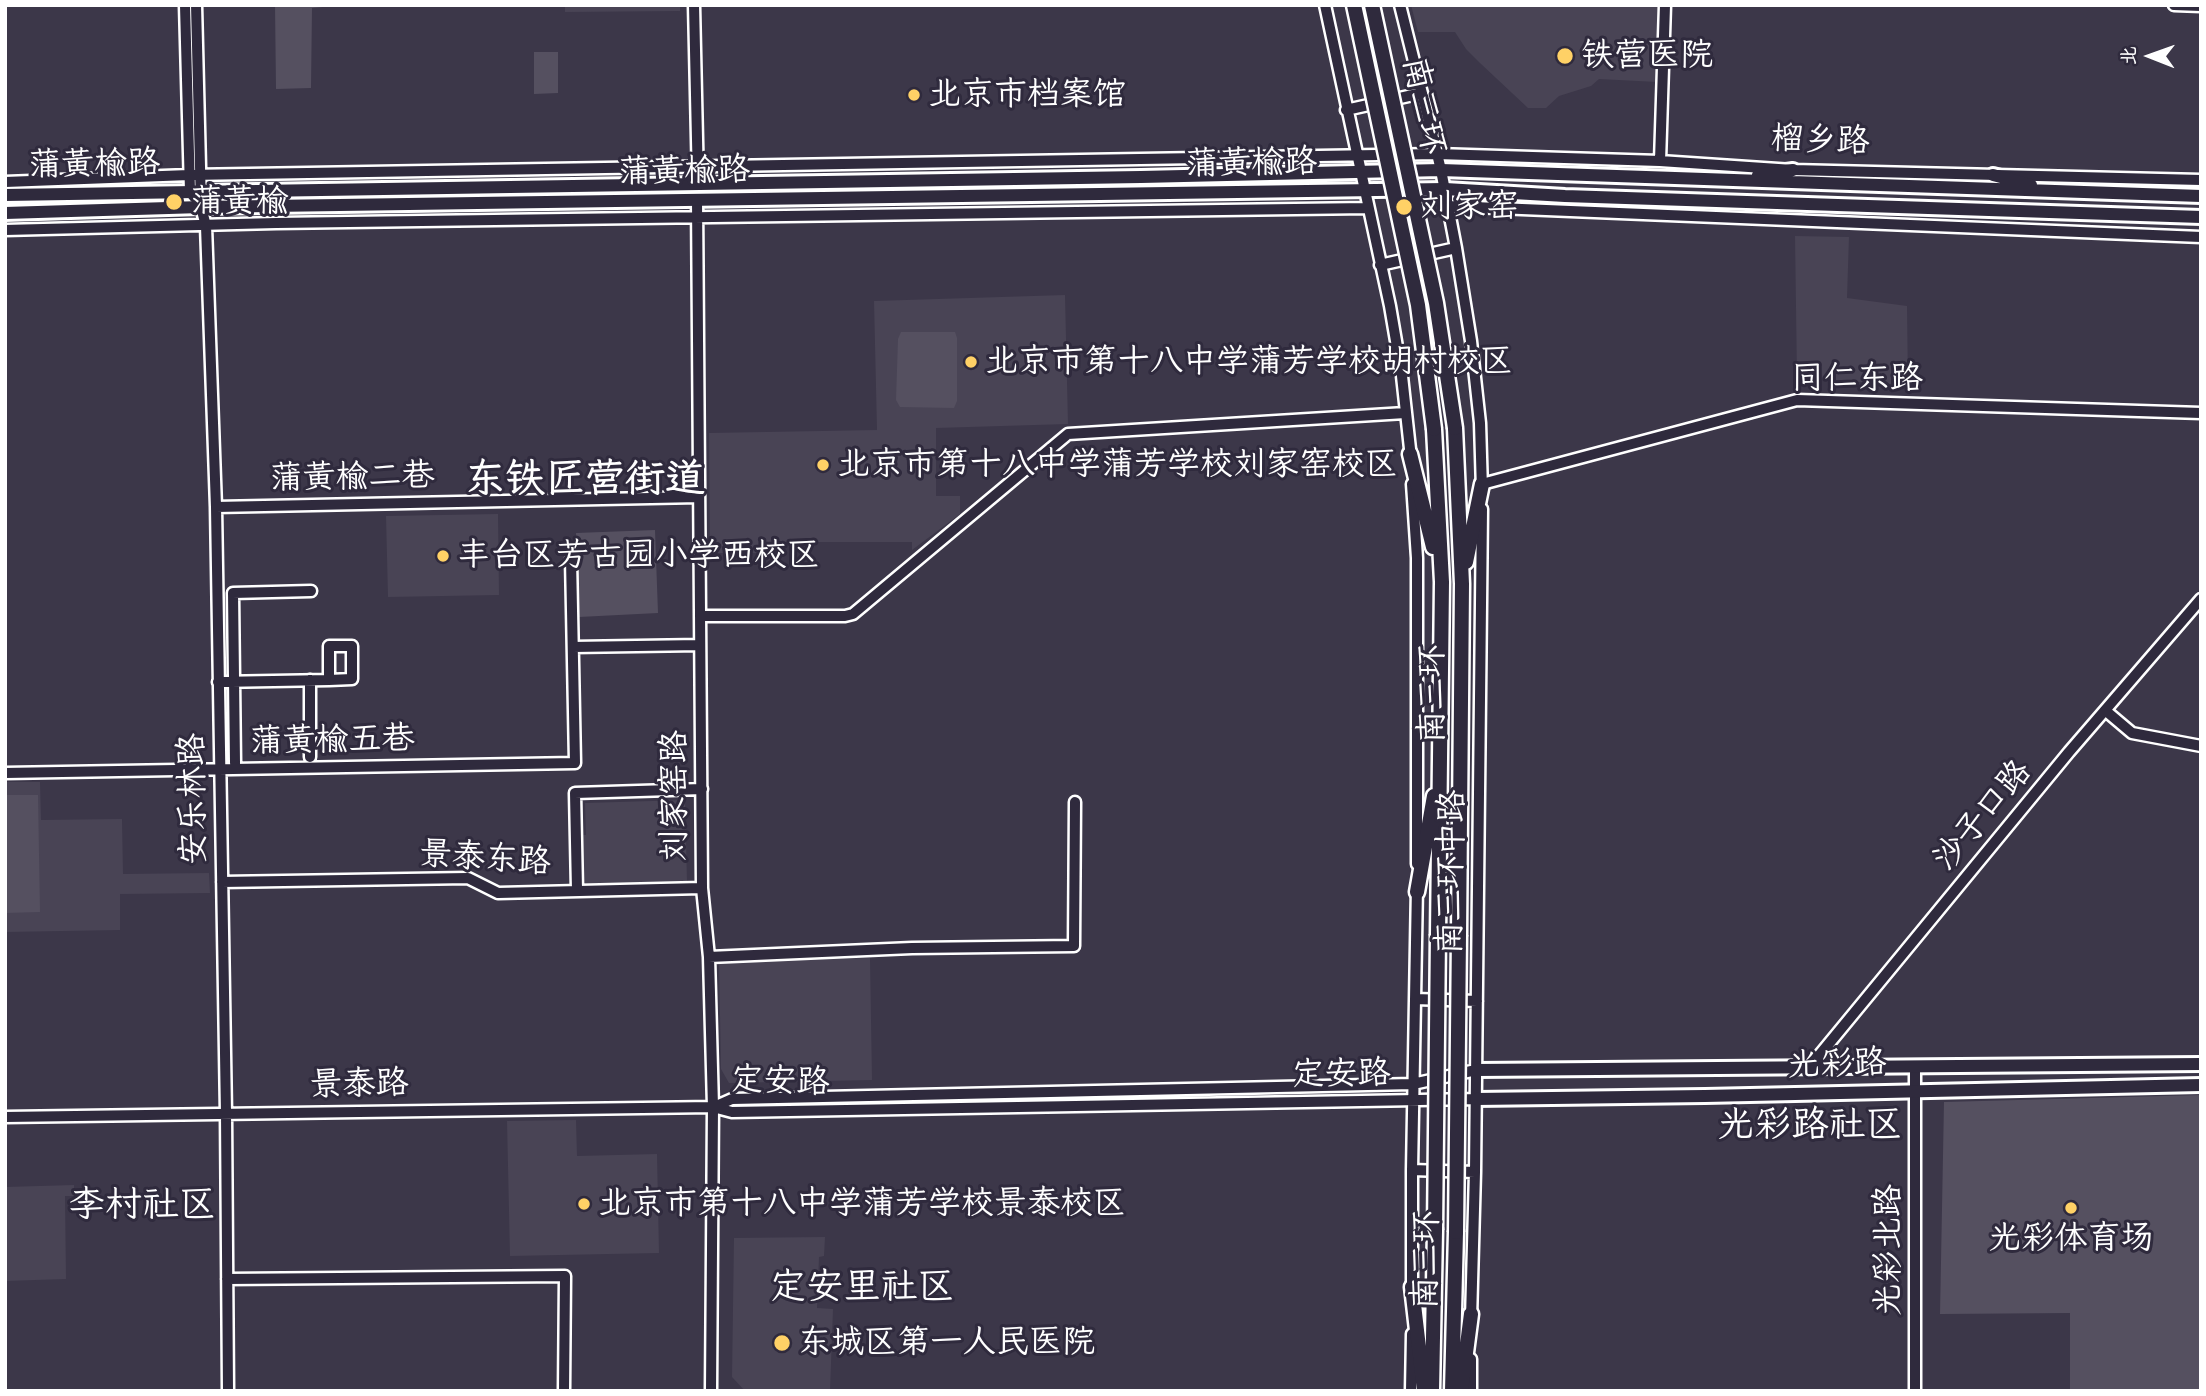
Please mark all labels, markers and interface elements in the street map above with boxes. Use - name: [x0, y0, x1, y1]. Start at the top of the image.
- north arrow: [2115, 21, 2185, 91]
- place label: 铁营医院: [1581, 36, 1713, 76]
- marker: 铁营医院: [1555, 46, 1575, 66]
- text: 北: [2117, 46, 2141, 65]
- street label: 南三环: [1393, 53, 1453, 159]
- place label: 北京市档案馆: [928, 75, 1126, 115]
- marker: 北京市档案馆: [906, 87, 922, 103]
- street label: 榴乡路: [1770, 119, 1870, 163]
- street label: 蒲黄榆路: [1185, 143, 1317, 185]
- street label: 蒲黄榆路: [28, 144, 160, 186]
- street label: 蒲黄榆路: [618, 151, 750, 193]
- place label: 蒲黄榆: [190, 182, 289, 222]
- place label: 刘家窑: [1420, 187, 1519, 227]
- marker: 蒲黄榆: [164, 192, 184, 212]
- marker: 刘家窑: [1394, 197, 1414, 217]
- place label: 北京市第十八中学蒲芳学校胡村校区: [985, 342, 1513, 382]
- marker: 北京市第十八中学蒲芳学校胡村校区: [963, 354, 979, 370]
- street label: 同仁东路: [1791, 359, 1923, 399]
- place label: 北京市第十八中学蒲芳学校刘家窑校区: [837, 445, 1398, 485]
- street label: 蒲黄榆二巷: [269, 457, 435, 499]
- district label: 东铁匠营街道: [465, 457, 705, 505]
- marker: 北京市第十八中学蒲芳学校刘家窑校区: [815, 457, 831, 473]
- place label: 丰台区芳古园小学西校区: [457, 536, 820, 576]
- marker: 丰台区芳古园小学西校区: [435, 548, 451, 564]
- street label: 南三环: [1413, 645, 1453, 743]
- street label: 蒲黄榆五巷: [249, 720, 415, 762]
- street label: 刘家窑路: [655, 730, 695, 862]
- street label: 安乐林路: [173, 733, 215, 865]
- street label: 沙子口路: [1925, 753, 2041, 879]
- street label: 南三环中路: [1431, 789, 1473, 955]
- street label: 景泰东路: [418, 835, 552, 883]
- street label: 光彩路: [1787, 1043, 1887, 1087]
- street label: 定安路: [1291, 1054, 1391, 1096]
- street label: 定安路: [730, 1060, 830, 1104]
- street label: 景泰路: [309, 1064, 409, 1106]
- district label: 光彩路社区: [1718, 1104, 1902, 1148]
- district label: 李村社区: [68, 1184, 216, 1228]
- place label: 北京市第十八中学蒲芳学校景泰校区: [598, 1184, 1126, 1224]
- street label: 光彩北路: [1869, 1184, 1909, 1316]
- marker: 北京市第十八中学蒲芳学校景泰校区: [576, 1196, 592, 1212]
- marker: 光彩体育场: [2063, 1200, 2079, 1216]
- street label: 南三环: [1406, 1210, 1448, 1310]
- place label: 光彩体育场: [1989, 1219, 2153, 1259]
- district label: 定安里社区: [770, 1266, 954, 1310]
- place label: 东城区第一人民医院: [798, 1323, 1095, 1363]
- marker: 东城区第一人民医院: [772, 1333, 792, 1353]

